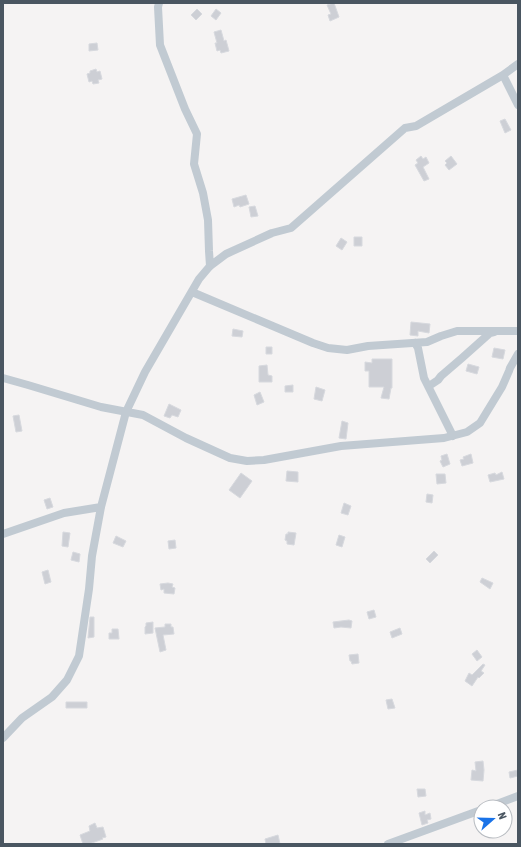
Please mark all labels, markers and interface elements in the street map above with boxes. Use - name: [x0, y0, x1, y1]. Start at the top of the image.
- north arrow: [473, 799, 513, 839]
- text: N: [496, 810, 509, 821]

